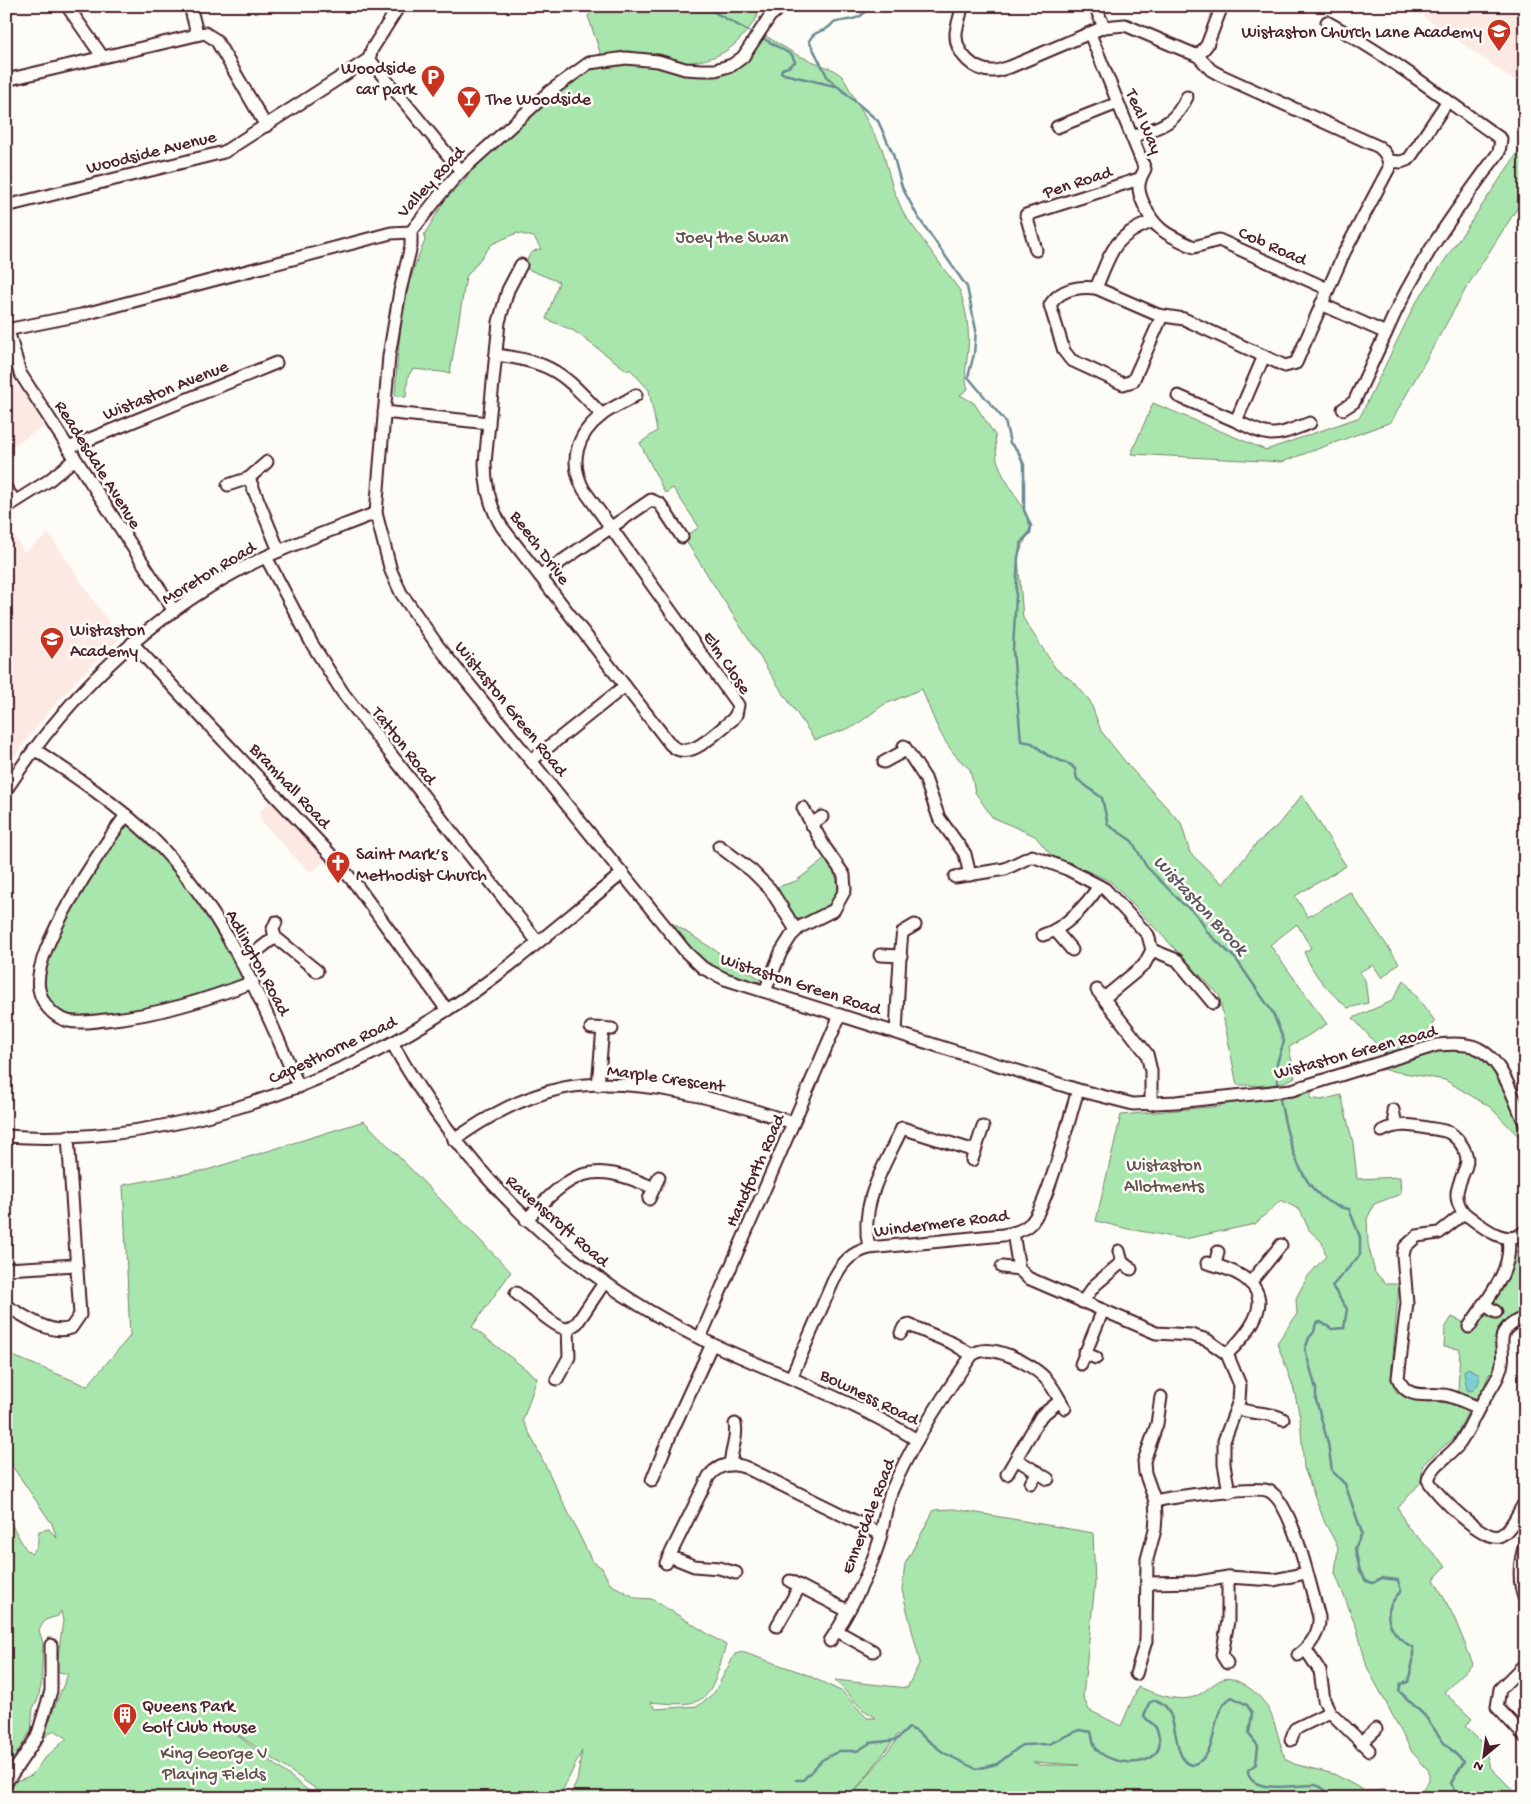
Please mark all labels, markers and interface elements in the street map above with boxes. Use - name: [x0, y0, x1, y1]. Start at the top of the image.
- school or university icon: Wistaston Church Lane Academy: [1486, 18, 1512, 52]
- place label: Wistaston Church Lane Academy: [1242, 23, 1482, 44]
- place label: Woodside car park: [341, 59, 418, 101]
- parking icon: Woodside car park: [420, 64, 446, 98]
- bar icon: The Woodside: [456, 85, 482, 119]
- street label: Teal Way: [1119, 85, 1166, 158]
- place label: The Woodside: [485, 90, 592, 111]
- street label: Woodside Avenue: [84, 127, 220, 180]
- street label: Valley Road: [393, 142, 471, 223]
- street label: Pen Road: [1040, 162, 1116, 205]
- street label: Cob Road: [1235, 223, 1311, 272]
- park label: Joey the Swan: [676, 228, 789, 249]
- street label: Wistaston Avenue: [100, 356, 232, 426]
- street label: Readesdale Avenue: [49, 397, 145, 534]
- street label: Beech Drive: [504, 507, 574, 590]
- street label: Moreton Road: [158, 537, 262, 611]
- place label: Wistaston Academy: [70, 621, 145, 663]
- school or university icon: Wistaston Academy: [39, 626, 65, 660]
- street label: Elm Close: [697, 628, 755, 699]
- street label: Wistaston Green Road: [449, 638, 572, 782]
- street label: Tatton Road: [365, 703, 441, 791]
- street label: Bramhall Road: [243, 739, 335, 835]
- place label: Saint Mark’s Methodist Church: [356, 845, 487, 887]
- church icon: Saint Mark’s Methodist Church: [325, 850, 351, 884]
- water label: Wistaston Brook: [1147, 852, 1253, 962]
- street label: Adlington Road: [220, 907, 294, 1021]
- street label: Wistaston Green Road: [717, 949, 885, 1022]
- street label: Capesthorne Road: [266, 1012, 402, 1090]
- street label: Wistaston Green Road: [1272, 1021, 1441, 1085]
- street label: Marple Crescent: [605, 1061, 727, 1098]
- street label: Handforth Road: [722, 1110, 791, 1231]
- park label: Wistaston Allotments: [1124, 1156, 1205, 1198]
- street label: Ravenscroft Road: [500, 1171, 613, 1273]
- street label: Windermere Road: [873, 1206, 1011, 1243]
- street label: Bowness Road: [815, 1365, 923, 1432]
- street label: Ennerdale Road: [838, 1455, 901, 1577]
- place label: Queens Park Golf Club House: [142, 1697, 257, 1739]
- building icon: Queens Park Golf Club House: [112, 1702, 138, 1736]
- north arrow: [1458, 1732, 1508, 1782]
- park label: King George V Playing Fields: [160, 1744, 268, 1786]
- text: N: [1471, 1756, 1487, 1775]

